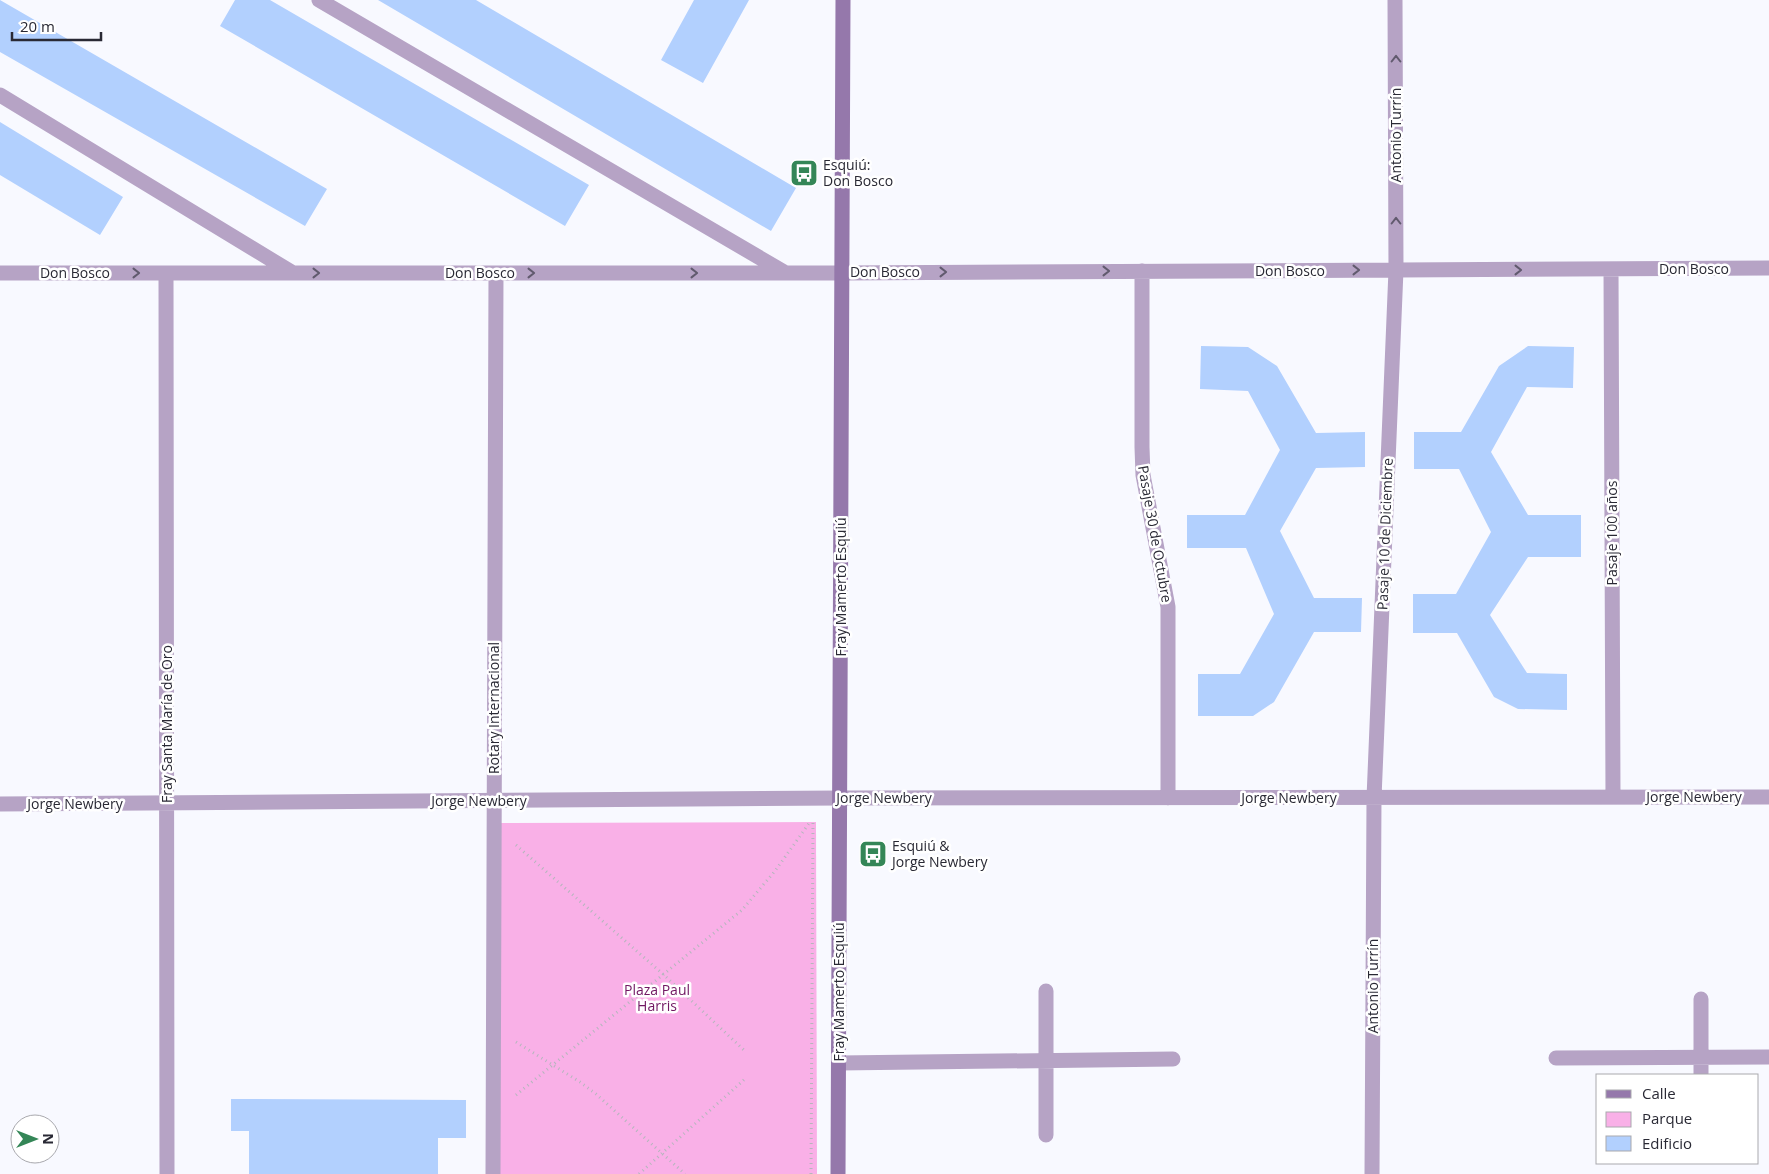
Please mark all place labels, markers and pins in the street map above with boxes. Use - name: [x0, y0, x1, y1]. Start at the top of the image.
- place label: Esquiú: Don Bosco: [823, 155, 893, 190]
- bus stop icon: Esquiú: Don Bosco: [789, 158, 819, 188]
- place label: Esquiú & Jorge Newbery: [890, 836, 988, 871]
- bus stop icon: Esquiú & Jorge Newbery: [858, 839, 888, 869]

